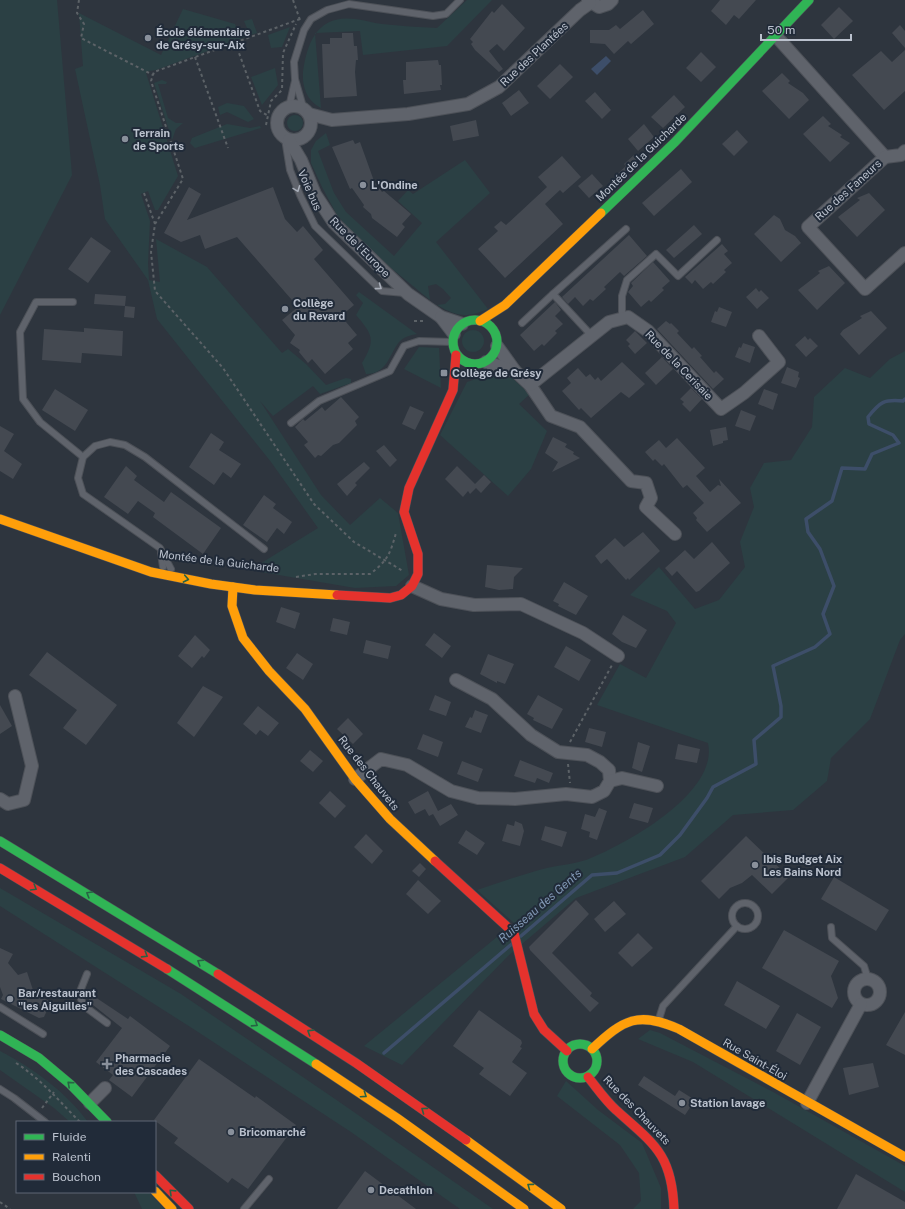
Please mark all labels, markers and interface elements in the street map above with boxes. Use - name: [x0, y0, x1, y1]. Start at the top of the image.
- scale bar: [761, 16, 851, 42]
- street label: Rue des Plantées: [498, 19, 571, 88]
- text: 50 m: [767, 23, 795, 37]
- place label: École élémentaire de Grésy-sur-Aix: [156, 25, 250, 51]
- marker: École élémentaire de Grésy-sur-Aix: [143, 33, 153, 43]
- street label: Montée de la Guicharde: [593, 111, 689, 203]
- place label: Terrain de Sports: [133, 127, 184, 152]
- marker: Terrain de Sports: [120, 134, 130, 144]
- street label: Rue des Faneurs: [812, 157, 884, 223]
- street label: Voie bus: [296, 168, 324, 213]
- place label: L'Ondine: [371, 179, 418, 191]
- marker: L'Ondine: [358, 180, 368, 190]
- one-way arrow: [293, 185, 301, 192]
- street label: Rue de l'Europe: [328, 215, 392, 279]
- one-way arrow: [375, 282, 382, 289]
- place label: Collège du Revard: [293, 297, 345, 322]
- marker: Collège du Revard: [280, 304, 290, 314]
- street label: Rue de la Cerisaie: [643, 328, 715, 402]
- place label: Collège de Grésy: [452, 367, 542, 379]
- marker: Collège de Grésy: [439, 368, 449, 378]
- street label: Montée de la Guicharde: [158, 548, 280, 574]
- one-way arrow: [183, 574, 189, 582]
- street label: Rue des Chauvets: [336, 733, 402, 813]
- place label: Ibis Budget Aix Les Bains Nord: [763, 853, 843, 878]
- marker: Ibis Budget Aix Les Bains Nord: [750, 860, 760, 870]
- water label: Ruisseau des Gents: [496, 866, 584, 946]
- one-way arrow: [29, 883, 37, 890]
- one-way arrow: [86, 891, 93, 898]
- one-way arrow: [141, 950, 148, 957]
- one-way arrow: [197, 959, 204, 966]
- place label: Bar/restaurant "les Aiguilles": [18, 987, 96, 1012]
- marker: Bar/restaurant "les Aiguilles": [5, 994, 15, 1004]
- one-way arrow: [251, 1019, 258, 1026]
- one-way arrow: [307, 1029, 314, 1037]
- street label: Rue Saint-Éloi: [721, 1035, 790, 1082]
- place label: Pharmacie des Cascades: [115, 1052, 187, 1077]
- marker: Pharmacie des Cascades: [102, 1059, 112, 1069]
- street label: Rue des Chauvets: [601, 1073, 673, 1147]
- one-way arrow: [67, 1081, 75, 1089]
- one-way arrow: [359, 1090, 366, 1097]
- place label: Station lavage: [690, 1097, 765, 1109]
- marker: Station lavage: [677, 1098, 687, 1108]
- one-way arrow: [421, 1107, 428, 1115]
- legend: [16, 1121, 156, 1193]
- place label: Bricomarché: [239, 1126, 306, 1138]
- marker: Bricomarché: [226, 1127, 236, 1137]
- text: Fluide: [52, 1130, 87, 1144]
- text: Ralenti: [52, 1150, 91, 1164]
- text: Bouchon: [52, 1170, 101, 1184]
- place label: Decathlon: [379, 1184, 433, 1196]
- one-way arrow: [527, 1184, 534, 1191]
- marker: Decathlon: [366, 1185, 376, 1195]
- one-way arrow: [169, 1189, 177, 1197]

